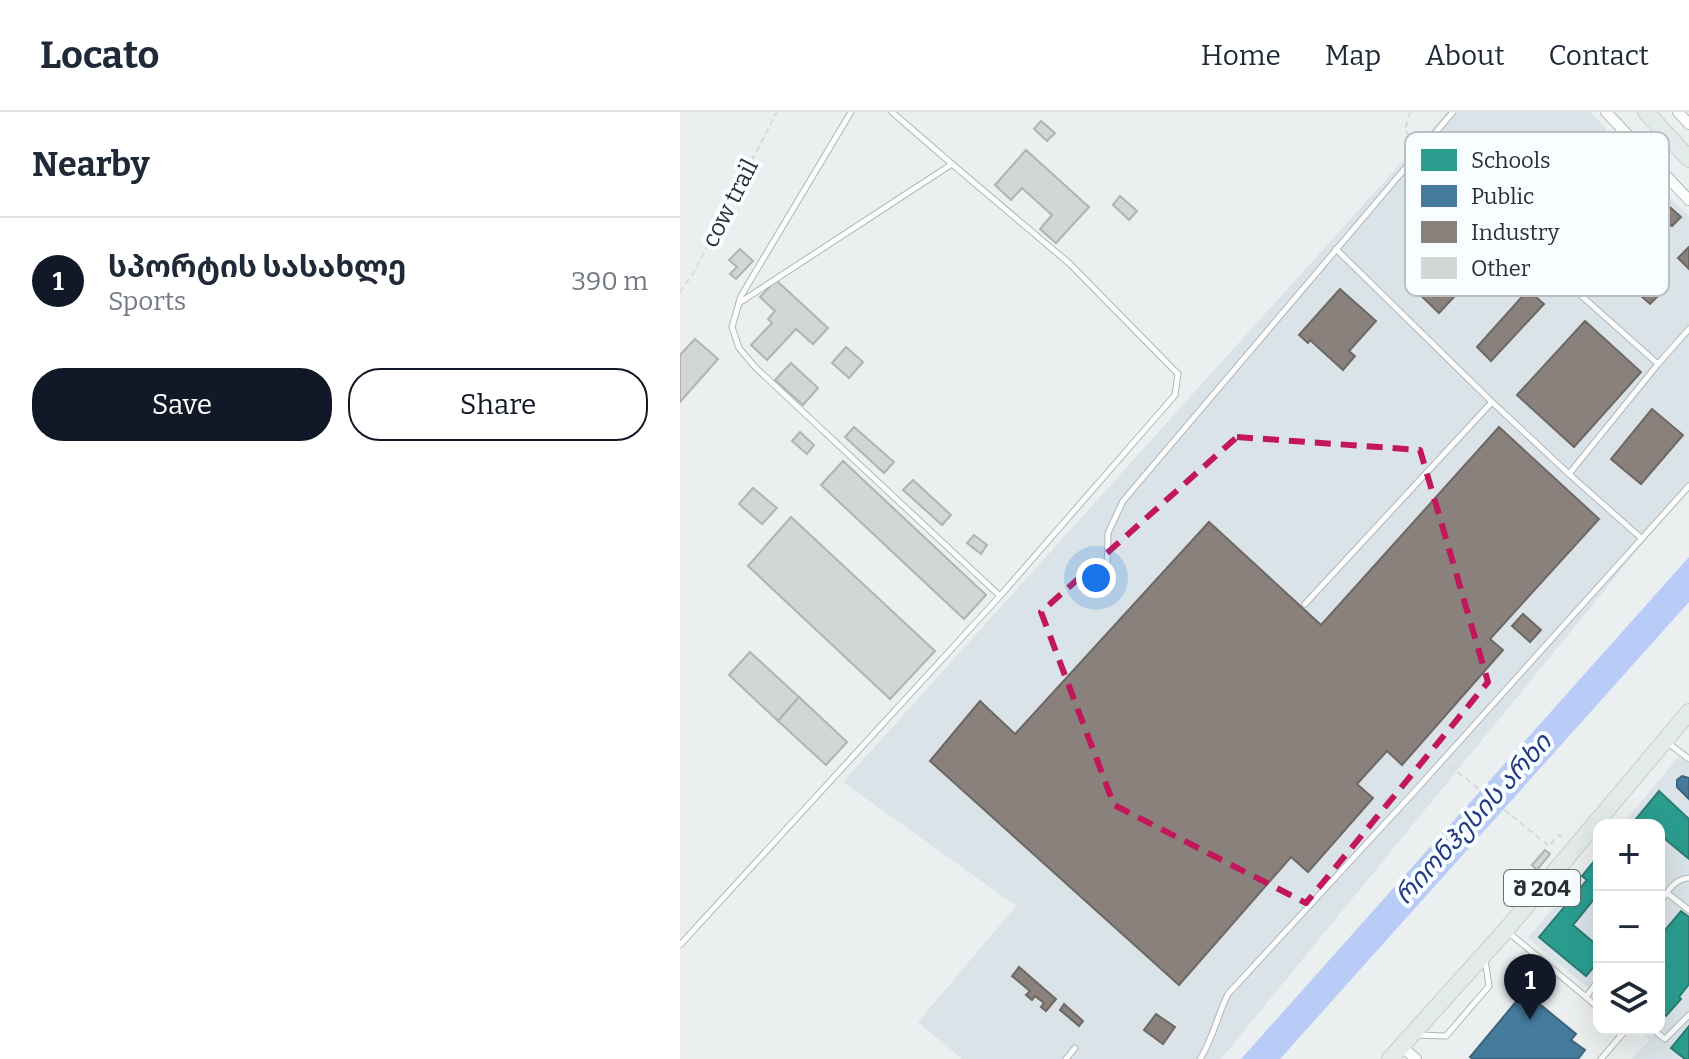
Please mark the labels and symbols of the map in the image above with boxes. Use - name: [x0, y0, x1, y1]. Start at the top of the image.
- legend: [1405, 132, 1669, 296]
- text: Schools: [1471, 147, 1551, 174]
- street label: cow trail: [696, 154, 764, 252]
- text: Public: [1471, 183, 1534, 210]
- text: Industry: [1471, 219, 1560, 246]
- text: Other: [1471, 255, 1531, 282]
- your location: [1076, 558, 1116, 598]
- water label: რიონჰესის არხი: [1388, 727, 1558, 911]
- road number: შ 204: [1504, 870, 1580, 906]
- pin: 1: [1504, 954, 1556, 1020]

